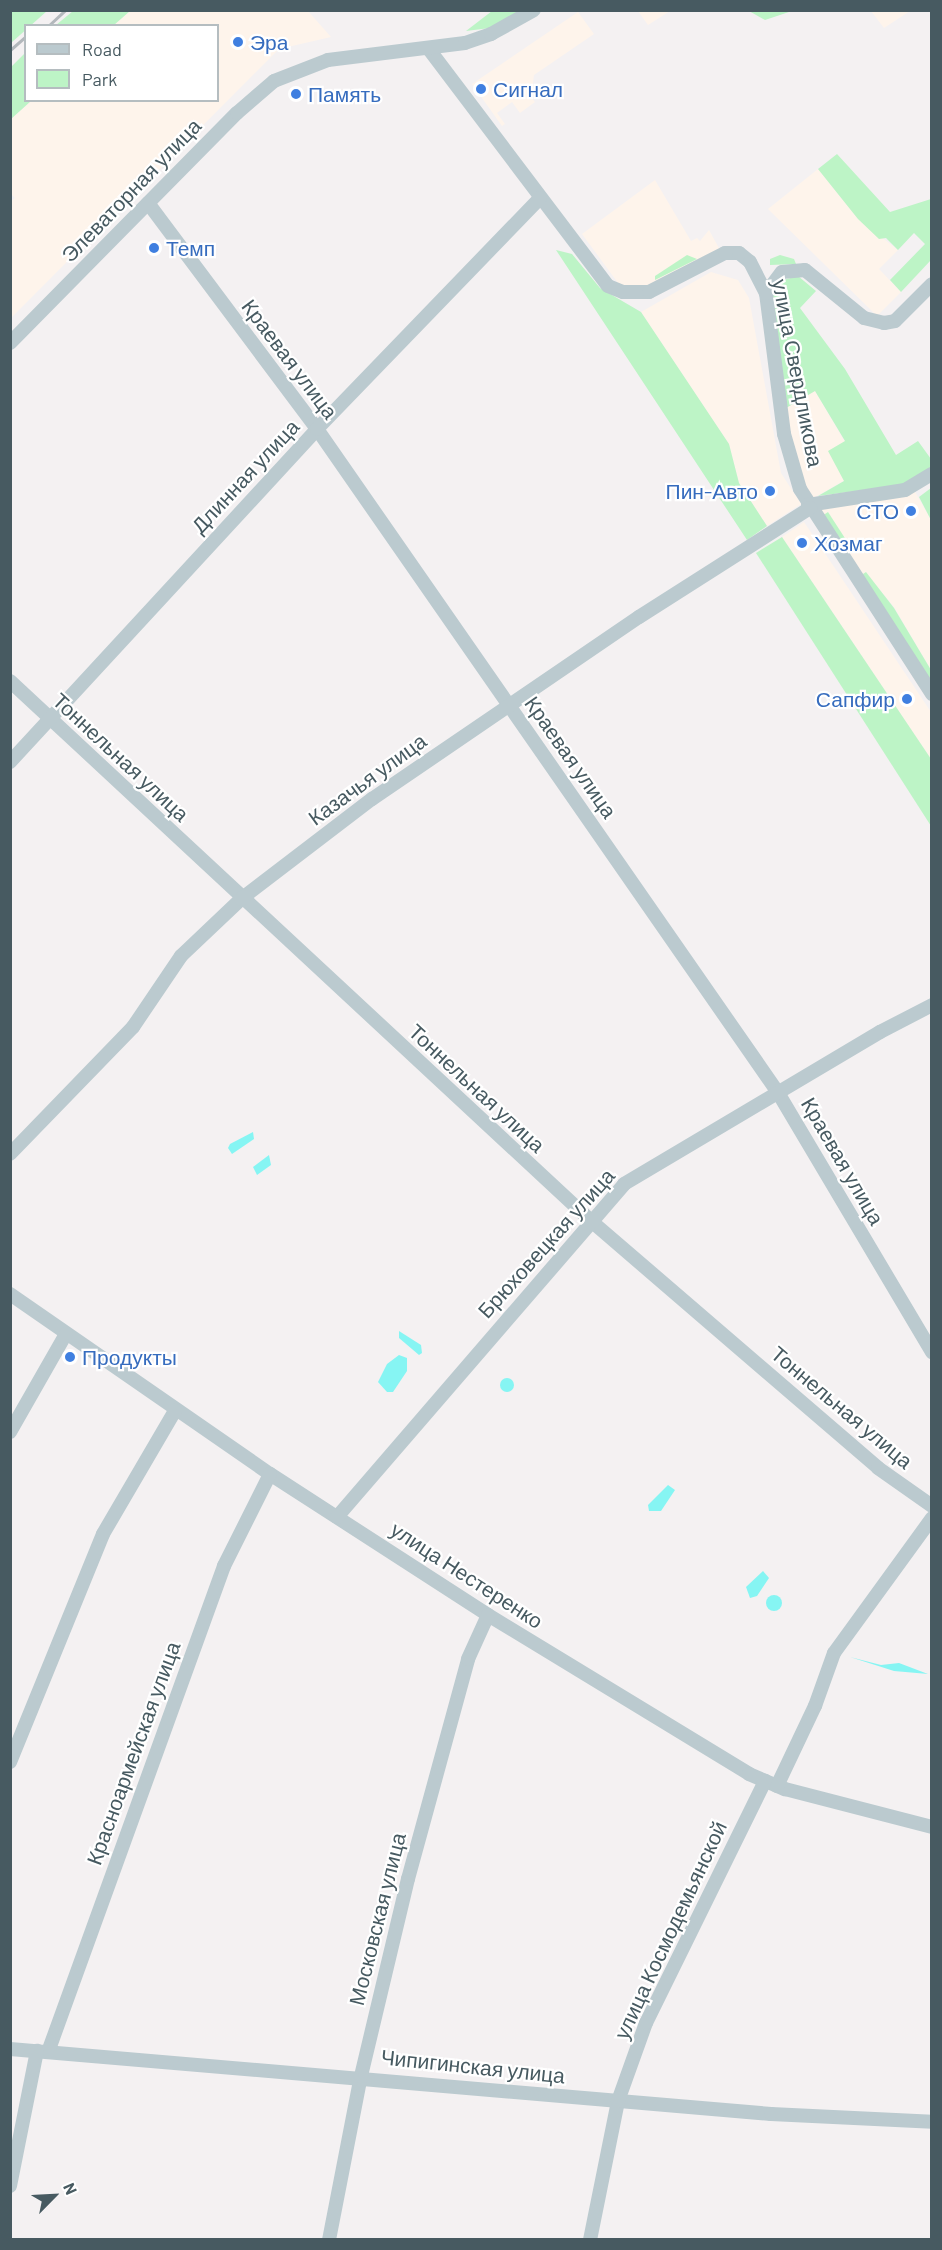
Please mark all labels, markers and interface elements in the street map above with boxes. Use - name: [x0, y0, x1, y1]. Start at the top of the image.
- legend: [24, 24, 219, 102]
- place label: Эра: [250, 29, 288, 55]
- marker: Эра: [231, 35, 245, 49]
- text: Road: [82, 38, 122, 60]
- text: Park: [82, 68, 117, 90]
- place label: Сигнал: [493, 76, 563, 102]
- place label: Память: [308, 81, 381, 107]
- marker: Сигнал: [474, 82, 488, 96]
- marker: Память: [289, 87, 303, 101]
- street label: Элеваторная улица: [56, 113, 206, 267]
- place label: Темп: [166, 235, 215, 261]
- marker: Темп: [147, 241, 161, 255]
- street label: улица Свердликова: [767, 277, 829, 469]
- street label: Краевая улица: [237, 294, 343, 424]
- street label: Длинная улица: [186, 414, 304, 538]
- place label: Пин-Авто: [666, 478, 758, 504]
- marker: Пин-Авто: [763, 484, 777, 498]
- place label: СТО: [856, 498, 899, 524]
- marker: СТО: [904, 504, 918, 518]
- place label: Хозмаг: [814, 530, 883, 556]
- marker: Хозмаг: [795, 536, 809, 550]
- place label: Сапфир: [816, 686, 895, 712]
- street label: Тоннельная улица: [48, 687, 194, 827]
- street label: Краевая улица: [520, 691, 622, 823]
- marker: Сапфир: [900, 692, 914, 706]
- street label: Казачья улица: [303, 728, 431, 830]
- street label: Тоннельная улица: [404, 1018, 550, 1158]
- street label: Краевая улица: [796, 1093, 890, 1229]
- street label: Брюховецкая улица: [472, 1163, 620, 1323]
- street label: Тоннельная улица: [766, 1341, 918, 1473]
- place label: Продукты: [82, 1344, 177, 1370]
- marker: Продукты: [63, 1350, 77, 1364]
- street label: улица Нестеренко: [386, 1516, 548, 1634]
- street label: Красноармейская улица: [81, 1638, 185, 1868]
- street label: улица Космодемьянской: [608, 1817, 732, 2043]
- street label: Московская улица: [343, 1830, 411, 2008]
- street label: Чипигинская улица: [380, 2044, 566, 2088]
- north arrow: [24, 2166, 84, 2226]
- text: N: [60, 2180, 82, 2197]

